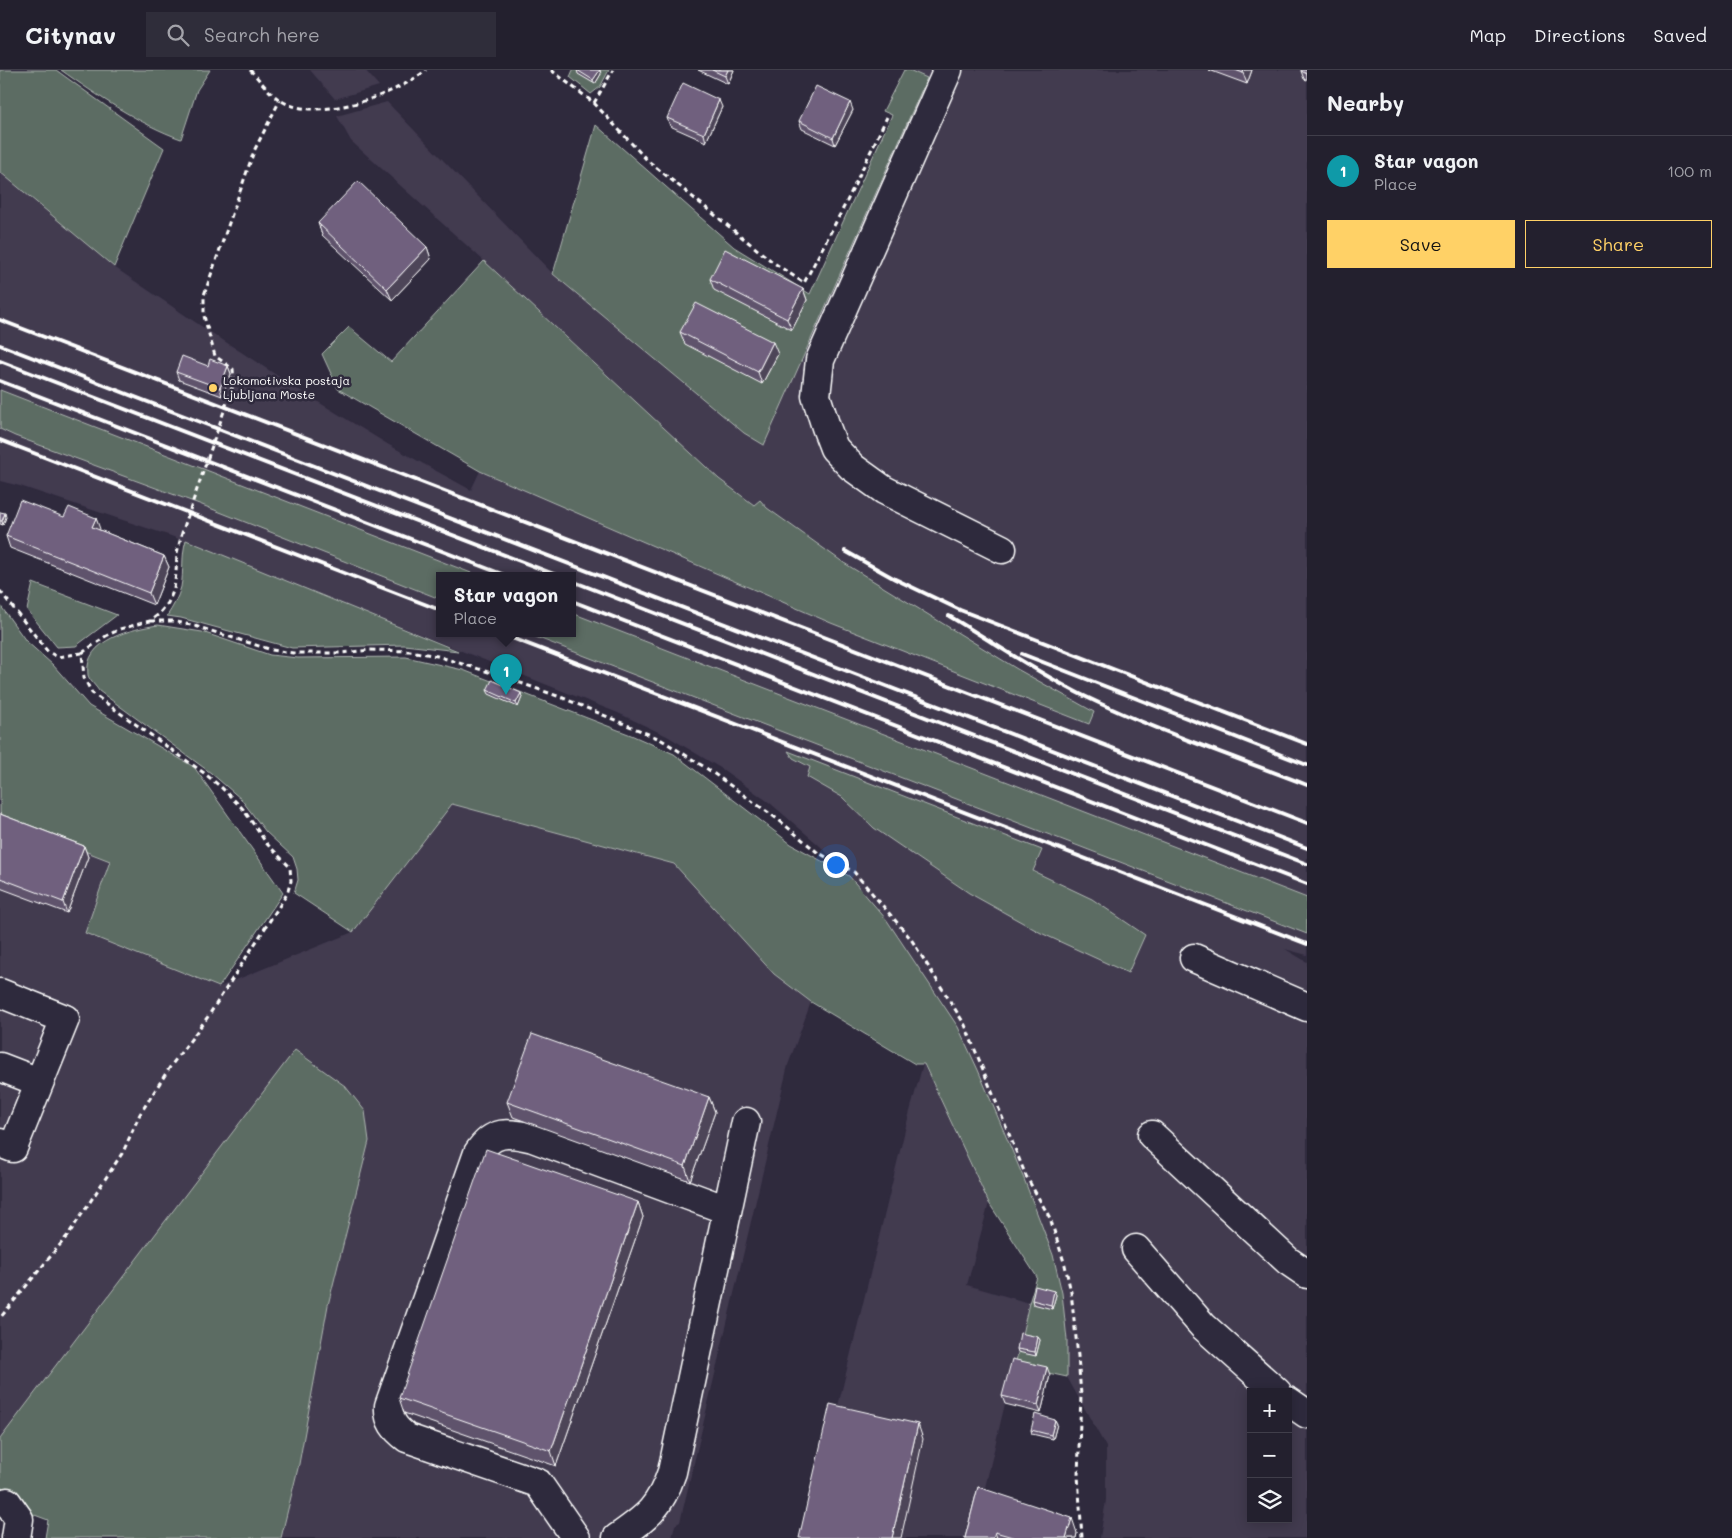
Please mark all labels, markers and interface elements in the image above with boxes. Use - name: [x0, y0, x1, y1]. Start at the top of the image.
- search box: [146, 12, 496, 57]
- text: Citynav: [25, 19, 116, 50]
- icon: search: [164, 21, 192, 49]
- text: Search here: [204, 22, 320, 47]
- text: Map: [1469, 23, 1506, 47]
- text: Directions: [1534, 23, 1626, 47]
- text: Saved: [1654, 23, 1707, 47]
- text: Nearby: [1327, 89, 1404, 116]
- text: Star vagon: [1374, 148, 1478, 173]
- text: 1: [1339, 160, 1347, 181]
- text: 100 m: [1667, 160, 1712, 181]
- text: Place: [1374, 173, 1417, 194]
- button: Save: [1327, 220, 1515, 268]
- button: Share: [1525, 220, 1712, 268]
- place label: Lokomotivska postaja Ljubljana Moste: [223, 372, 350, 402]
- marker: Lokomotivska postaja Ljubljana Moste: [207, 382, 219, 394]
- popup: [436, 572, 576, 637]
- text: Star vagon: [454, 582, 558, 607]
- text: Place: [454, 607, 497, 628]
- pin: 1: [490, 654, 522, 695]
- your location: [823, 852, 849, 878]
- map controls: [1247, 1388, 1292, 1523]
- button: +: [1247, 1388, 1292, 1433]
- button: −: [1247, 1433, 1292, 1478]
- button: layers: [1247, 1478, 1292, 1523]

